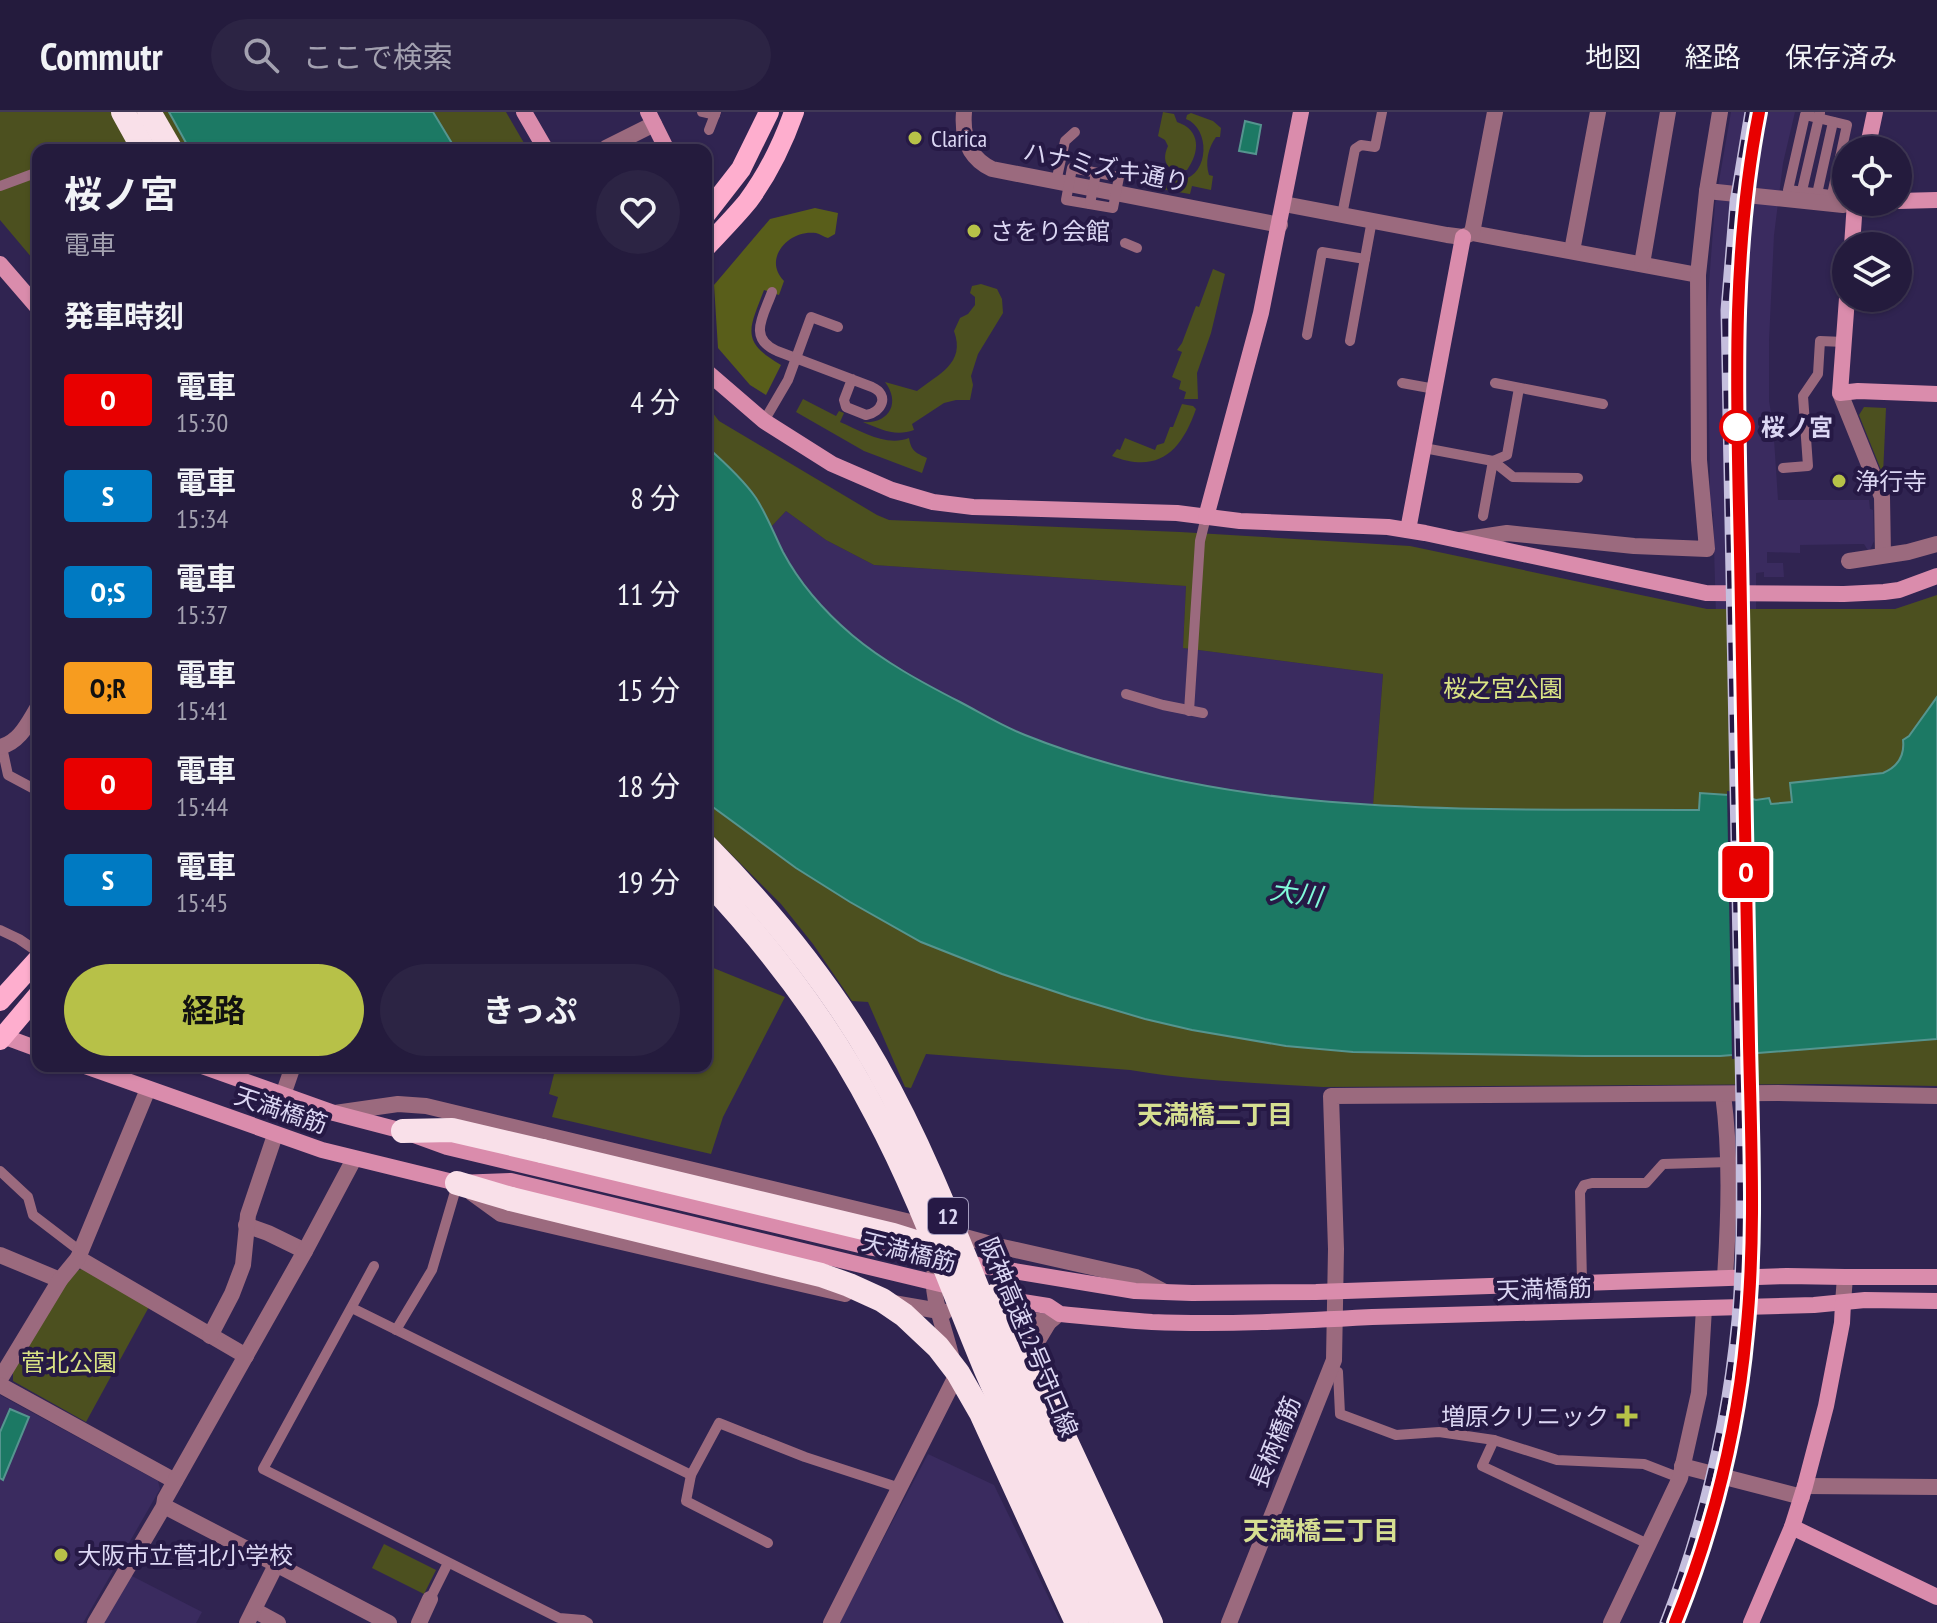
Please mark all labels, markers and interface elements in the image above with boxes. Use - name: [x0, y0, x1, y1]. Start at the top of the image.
- search box: [211, 19, 771, 91]
- text: Commutr: [40, 31, 163, 80]
- icon: search: [239, 33, 283, 77]
- text: ここで検索: [303, 37, 453, 76]
- text: 地図: [1585, 38, 1641, 75]
- text: 経路: [1685, 38, 1741, 75]
- text: 保存済み: [1785, 38, 1897, 75]
- place label: Clarica: [931, 123, 987, 154]
- marker: Clarica: [906, 129, 924, 147]
- street label: ハナミズキ通り: [1021, 136, 1191, 198]
- map controls: [1832, 136, 1912, 312]
- button: locate: [1832, 136, 1912, 216]
- text: 桜ノ宮: [64, 169, 178, 218]
- button: heart: [596, 170, 680, 254]
- place label: さをり会館: [990, 216, 1110, 247]
- marker: さをり会館: [965, 222, 983, 240]
- text: 電車: [64, 228, 116, 261]
- button: layers: [1832, 232, 1912, 312]
- text: 発車時刻: [64, 296, 184, 335]
- text: 電車: [176, 366, 236, 405]
- text: O: [100, 381, 116, 418]
- text: 4 分: [630, 382, 680, 421]
- text: 15:30: [176, 406, 228, 439]
- marker: 桜ノ宮: [1720, 410, 1754, 444]
- place label: 桜ノ宮: [1761, 412, 1833, 443]
- text: 電車: [176, 462, 236, 501]
- place label: 浄行寺: [1855, 466, 1927, 497]
- marker: 浄行寺: [1830, 472, 1848, 490]
- text: S: [102, 477, 114, 514]
- text: 8 分: [630, 478, 680, 517]
- text: 15:34: [176, 502, 228, 535]
- text: 電車: [176, 558, 236, 597]
- text: O;S: [91, 573, 125, 610]
- text: 11 分: [617, 574, 680, 613]
- text: 15:37: [176, 598, 228, 631]
- text: 電車: [176, 654, 236, 693]
- text: O;R: [90, 669, 126, 706]
- text: 15 分: [617, 670, 680, 709]
- park label: 桜之宮公園: [1443, 673, 1563, 704]
- text: 15:41: [176, 694, 228, 727]
- text: 電車: [176, 750, 236, 789]
- text: O: [100, 765, 116, 802]
- text: 18 分: [617, 766, 680, 805]
- text: 15:44: [176, 790, 228, 823]
- text: 電車: [176, 846, 236, 885]
- line badge: O: [1720, 846, 1772, 898]
- text: O: [1738, 853, 1754, 890]
- text: S: [102, 861, 114, 898]
- text: 19 分: [617, 862, 680, 901]
- water label: 大川: [1268, 873, 1327, 913]
- text: 15:45: [176, 886, 228, 919]
- button: 経路: [64, 964, 364, 1056]
- button: きっぷ: [380, 964, 680, 1056]
- street label: 天満橋筋: [231, 1080, 331, 1140]
- district label: 天満橋二丁目: [1137, 1098, 1293, 1131]
- road number: 12: [928, 1198, 968, 1234]
- street label: 天満橋筋: [859, 1225, 959, 1279]
- street label: 阪神高速12号守口線: [973, 1233, 1085, 1441]
- street label: 天満橋筋: [1495, 1272, 1593, 1306]
- park label: 菅北公園: [21, 1347, 117, 1378]
- street label: 長柄橋筋: [1243, 1392, 1307, 1492]
- place label: 増原クリニック: [1441, 1401, 1609, 1432]
- marker: 増原クリニック: [1616, 1405, 1638, 1427]
- district label: 天満橋三丁目: [1243, 1514, 1399, 1547]
- place label: 大阪市立菅北小学校: [77, 1540, 293, 1571]
- marker: 大阪市立菅北小学校: [52, 1546, 70, 1564]

